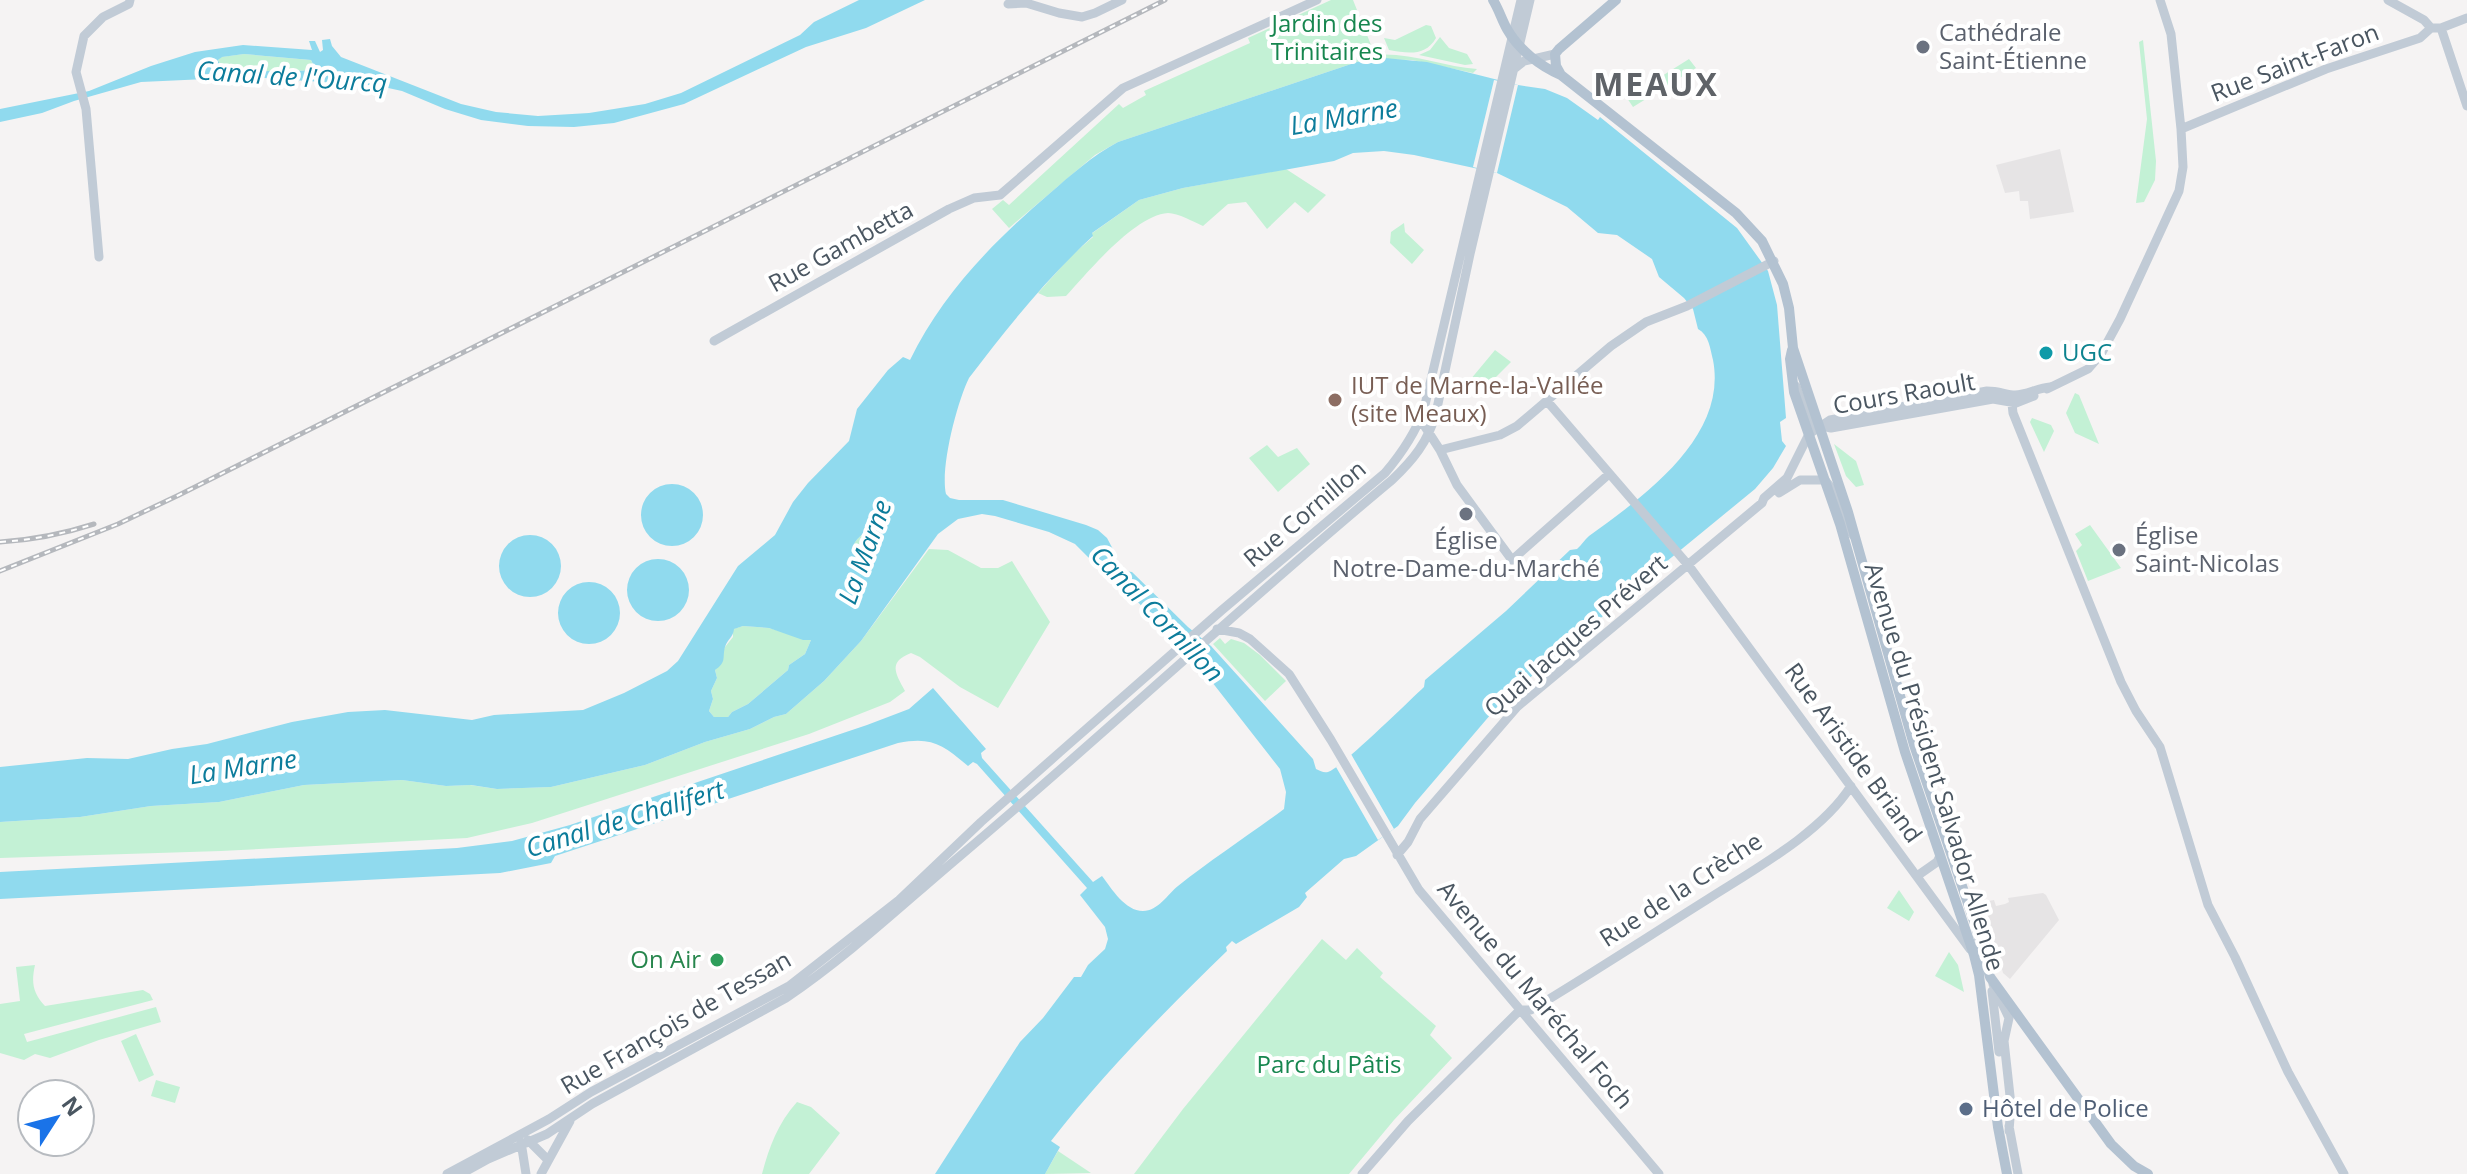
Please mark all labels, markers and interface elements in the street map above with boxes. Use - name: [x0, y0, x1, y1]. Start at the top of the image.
- park label: Jardin des Trinitaires: [1270, 6, 1383, 67]
- street label: Rue Saint-Faron: [2206, 14, 2383, 109]
- place label: Cathédrale Saint-Étienne: [1939, 15, 2087, 76]
- marker: Cathédrale Saint-Étienne: [1914, 38, 1932, 56]
- water label: Canal de l'Ourcq: [196, 51, 388, 101]
- district label: MEAUX: [1593, 62, 1719, 105]
- water label: La Marne: [1287, 89, 1400, 143]
- street label: Rue Gambetta: [762, 192, 919, 299]
- place label: UGC: [2062, 335, 2112, 368]
- marker: UGC: [2037, 344, 2055, 362]
- street label: Cours Raoult: [1830, 364, 1977, 421]
- place label: IUT de Marne-la-Vallée (site Meaux): [1351, 368, 1604, 429]
- marker: IUT de Marne-la-Vallée (site Meaux): [1326, 391, 1344, 409]
- street label: Rue Cornillon: [1236, 452, 1372, 574]
- water label: La Marne: [829, 494, 900, 609]
- marker: Église Notre-Dame-du-Marché: [1457, 505, 1475, 523]
- place label: Église Saint-Nicolas: [2135, 518, 2279, 579]
- place label: Église Notre-Dame-du-Marché: [1332, 523, 1600, 584]
- water label: Canal Cornillon: [1083, 537, 1232, 690]
- marker: Église Saint-Nicolas: [2110, 541, 2128, 559]
- street label: Quai Jacques Prévert: [1476, 546, 1674, 724]
- street label: Avenue du Président Salvador Allende: [1858, 559, 2013, 975]
- street label: Rue Aristide Briand: [1778, 656, 1931, 849]
- water label: La Marne: [186, 740, 299, 792]
- water label: Canal de Chalifert: [521, 770, 730, 865]
- street label: Rue de la Crèche: [1593, 824, 1768, 954]
- street label: Avenue du Maréchal Foch: [1431, 873, 1642, 1115]
- street label: Rue François de Tessan: [554, 942, 797, 1101]
- place label: On Air: [630, 942, 701, 975]
- marker: On Air: [708, 951, 726, 969]
- park label: Parc du Pâtis: [1257, 1047, 1401, 1080]
- north arrow: [16, 1078, 96, 1158]
- text: N: [56, 1090, 90, 1122]
- place label: Hôtel de Police: [1982, 1091, 2149, 1124]
- marker: Hôtel de Police: [1957, 1100, 1975, 1118]

